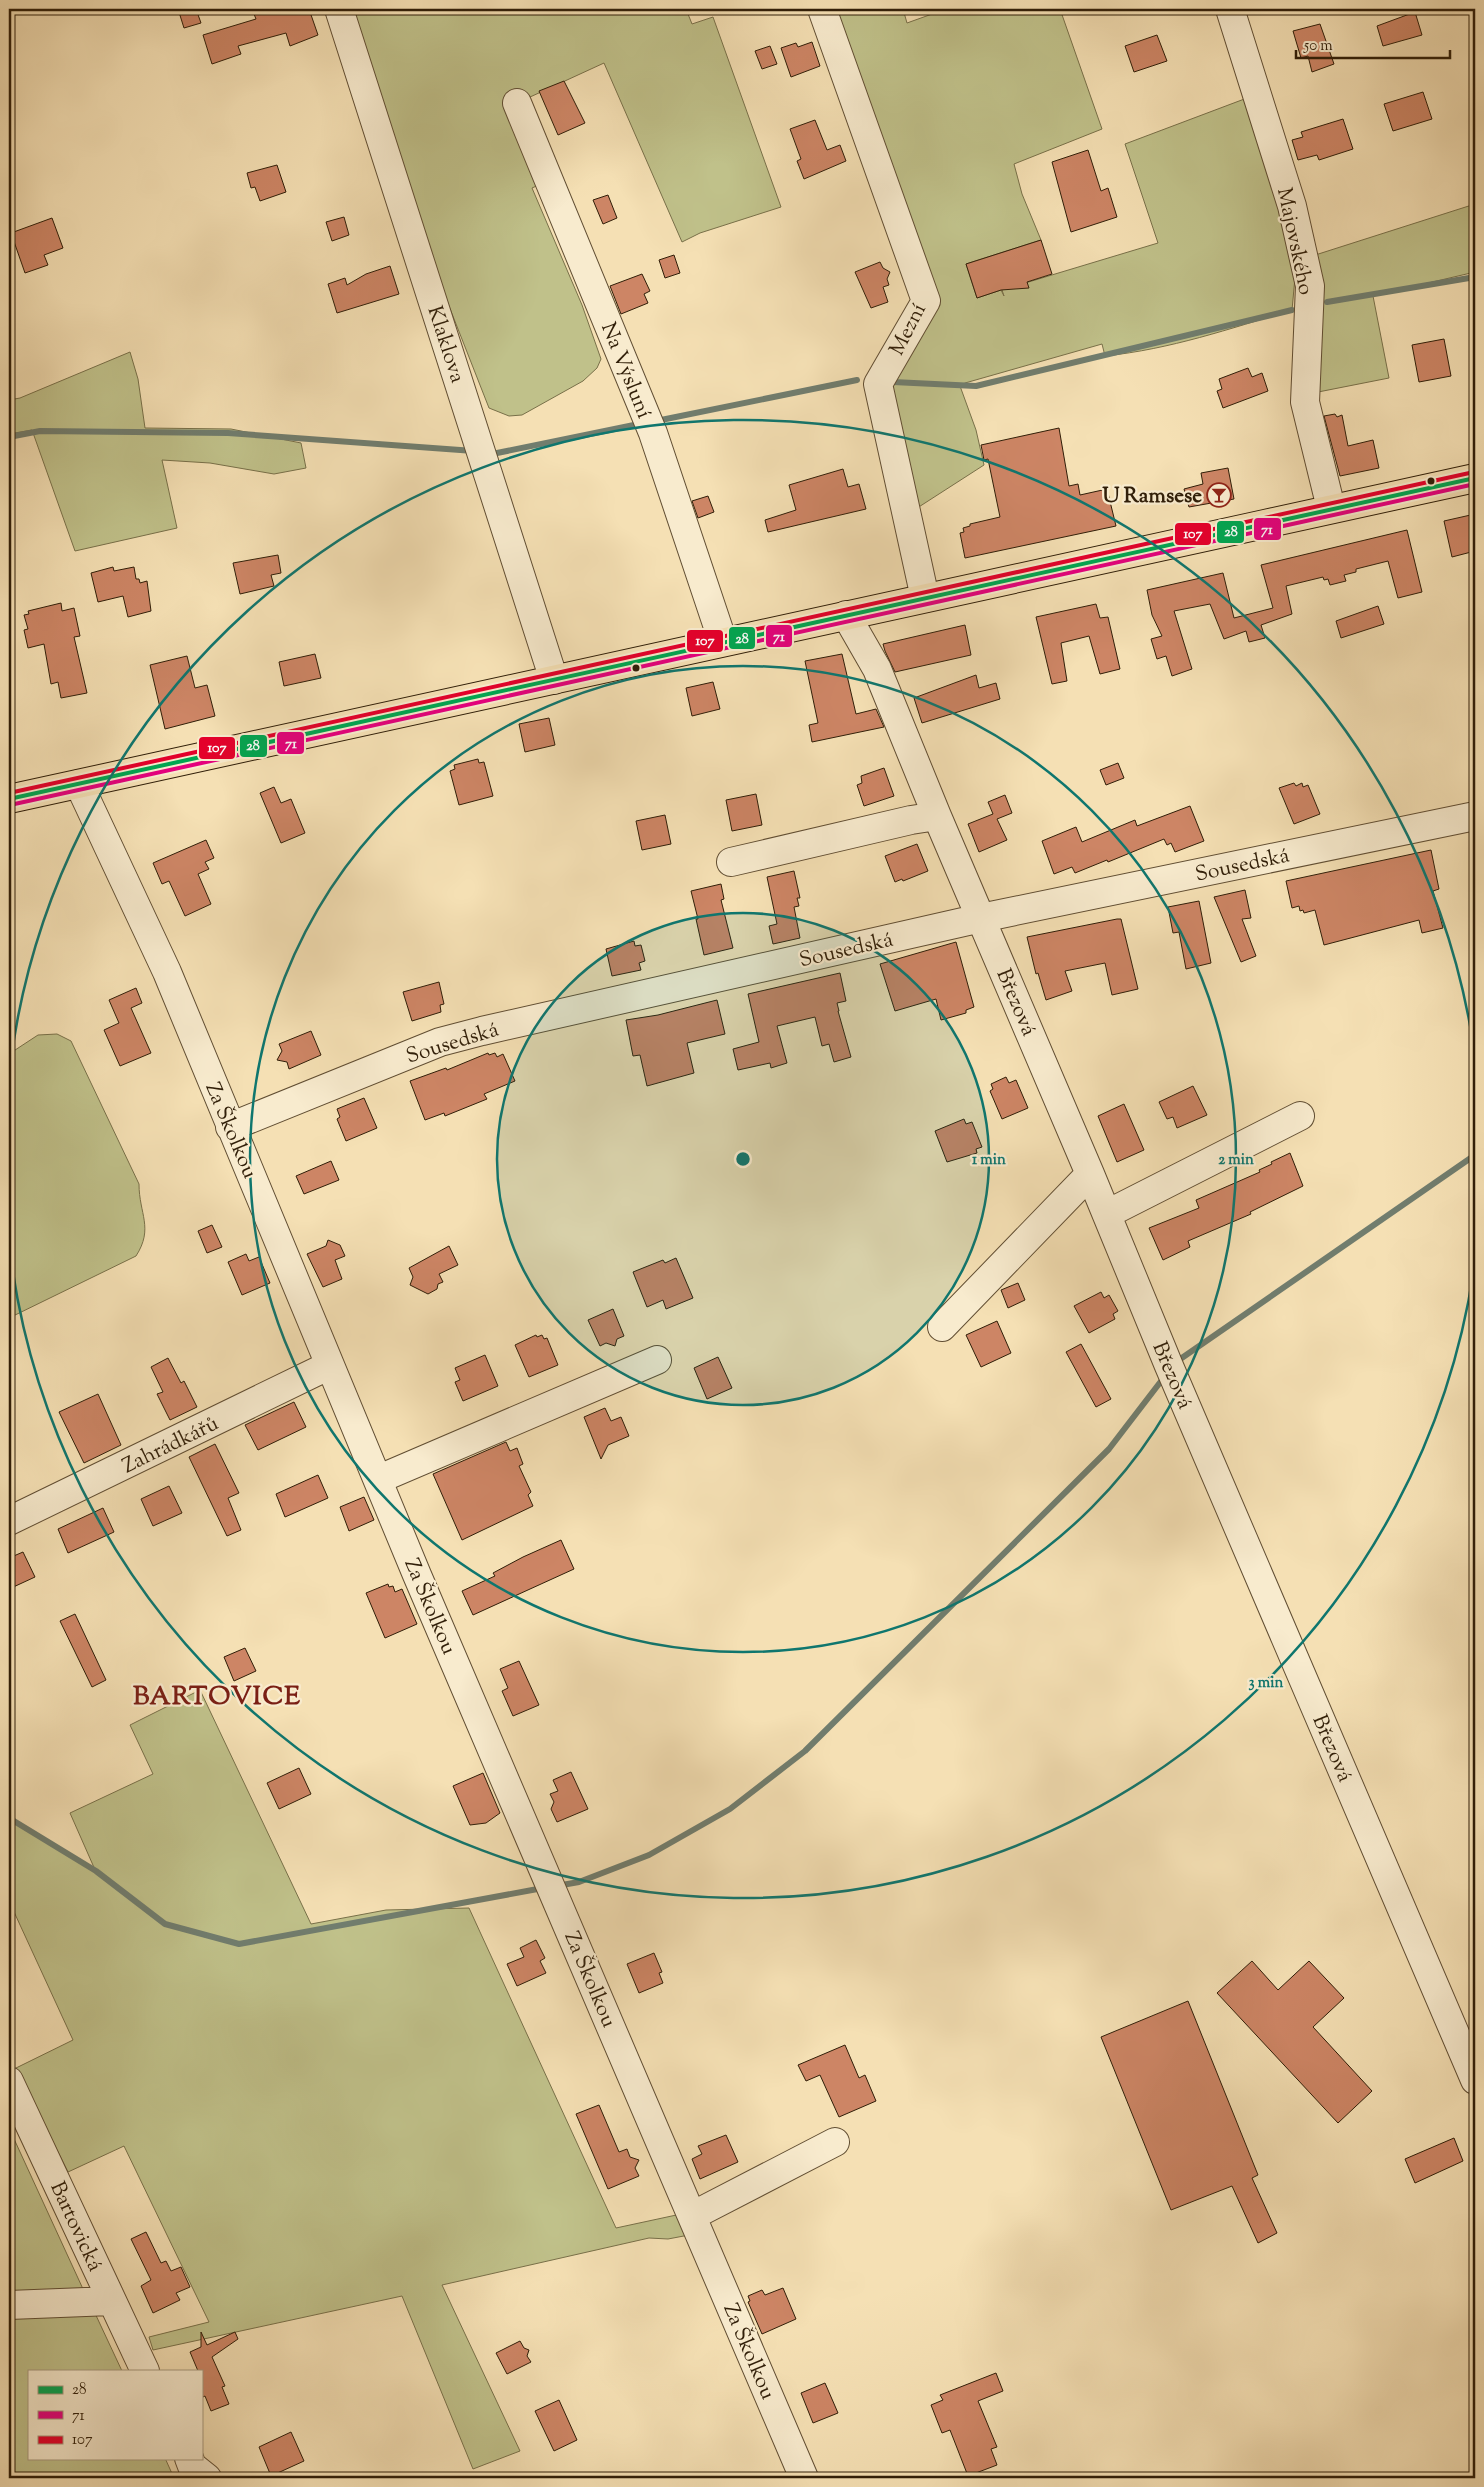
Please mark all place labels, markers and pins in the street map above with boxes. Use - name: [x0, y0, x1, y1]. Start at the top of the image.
- unlabelled marker: [1426, 476, 1436, 486]
- place label: U Ramsese: [1102, 482, 1202, 512]
- bar icon: U Ramsese: [1206, 482, 1232, 508]
- unlabelled marker: [631, 663, 641, 673]
- centre of rings: [734, 1150, 752, 1168]

